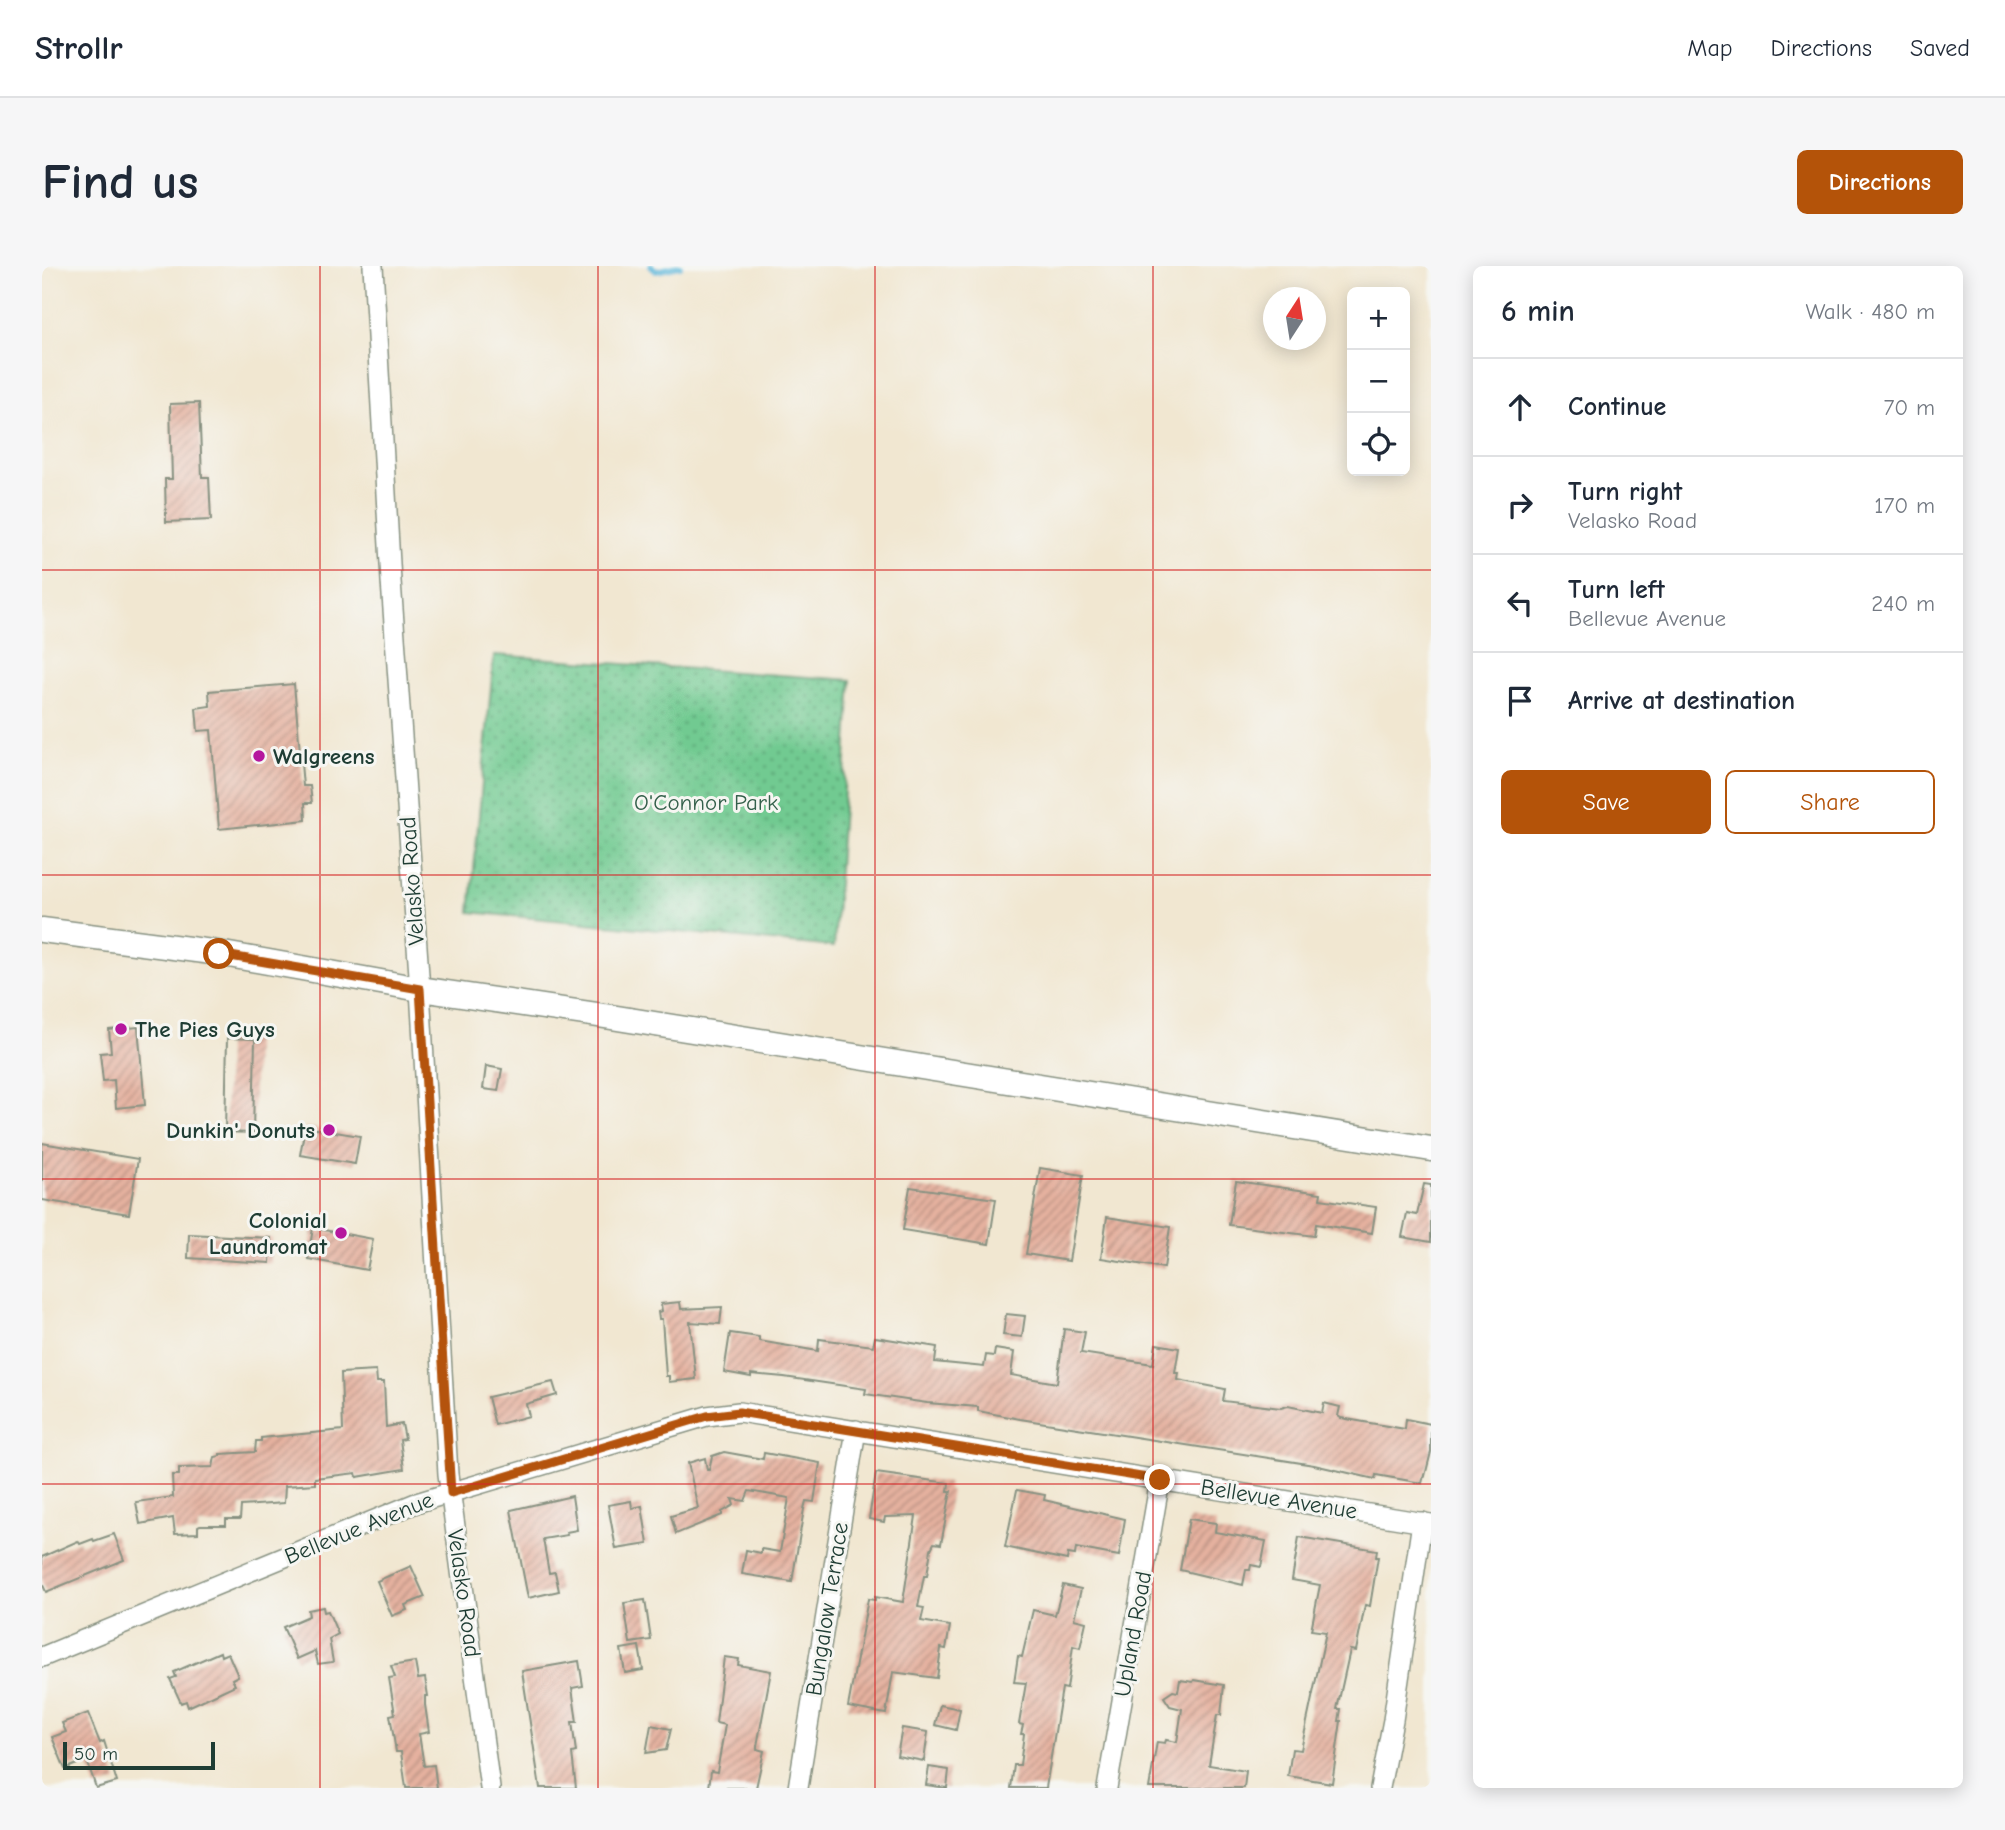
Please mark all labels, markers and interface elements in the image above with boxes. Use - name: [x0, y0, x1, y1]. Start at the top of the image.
- text: Strollr: [35, 29, 123, 67]
- text: Map: [1687, 34, 1733, 62]
- text: Directions: [1771, 34, 1872, 62]
- text: Saved: [1910, 34, 1970, 62]
- button: Directions: [1797, 150, 1963, 214]
- text: Find us: [42, 154, 198, 210]
- north arrow: [1263, 287, 1326, 350]
- map controls: [1347, 287, 1410, 476]
- button: +: [1347, 287, 1410, 350]
- text: 6 min: [1501, 294, 1575, 329]
- text: Walk · 480 m: [1805, 298, 1935, 325]
- button: −: [1347, 350, 1410, 413]
- icon: ahead: [1501, 388, 1539, 426]
- text: Continue: [1568, 392, 1666, 422]
- text: 70 m: [1883, 394, 1935, 421]
- button: locate: [1347, 413, 1410, 476]
- text: Turn right: [1568, 477, 1682, 507]
- icon: right: [1501, 486, 1539, 524]
- text: 170 m: [1874, 492, 1935, 519]
- text: Velasko Road: [1568, 507, 1697, 534]
- text: Turn left: [1568, 575, 1665, 605]
- icon: left: [1501, 584, 1539, 622]
- text: 240 m: [1871, 590, 1935, 617]
- text: Bellevue Avenue: [1568, 605, 1726, 632]
- icon: arrive: [1501, 682, 1539, 720]
- text: Arrive at destination: [1568, 686, 1795, 716]
- place label: Walgreens: [273, 743, 375, 770]
- marker: Walgreens: [251, 748, 267, 764]
- button: Save: [1501, 770, 1711, 834]
- button: Share: [1725, 770, 1935, 834]
- park label: O'Connor Park: [634, 789, 778, 816]
- street label: Velasko Road: [394, 816, 430, 946]
- route start: [203, 938, 234, 969]
- place label: The Pies Guys: [135, 1016, 275, 1043]
- marker: The Pies Guys: [113, 1021, 129, 1037]
- place label: Dunkin' Donuts: [166, 1117, 315, 1144]
- marker: Dunkin' Donuts: [321, 1122, 337, 1138]
- place label: Colonial Laundromat: [209, 1207, 327, 1260]
- marker: Colonial Laundromat: [333, 1225, 349, 1241]
- route end: [1144, 1464, 1175, 1495]
- street label: Bellevue Avenue: [1199, 1473, 1359, 1525]
- street label: Bellevue Avenue: [281, 1486, 437, 1570]
- street label: Bungalow Terrace: [800, 1520, 854, 1698]
- street label: Velasko Road: [442, 1527, 486, 1659]
- street label: Upland Road: [1109, 1569, 1157, 1699]
- scale bar: [63, 1739, 215, 1771]
- text: 50 m: [74, 1743, 118, 1765]

